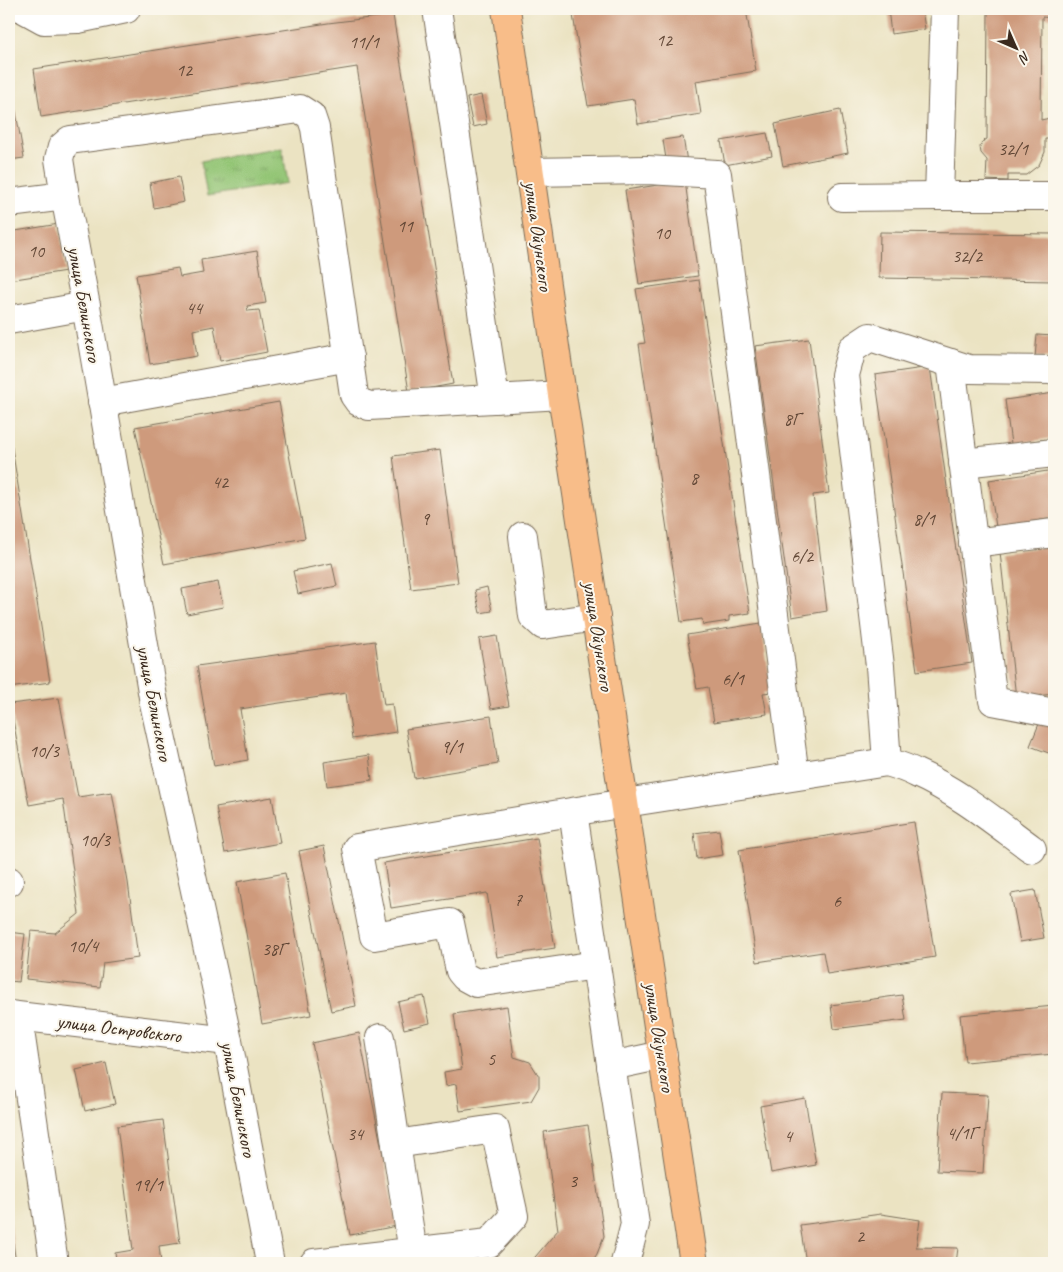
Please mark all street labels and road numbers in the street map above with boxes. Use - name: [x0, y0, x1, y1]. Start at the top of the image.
- street label: улица Ойунского: [518, 179, 559, 294]
- street label: улица Белинского: [62, 243, 107, 365]
- street label: улица Ойунского: [577, 579, 620, 694]
- street label: улица Белинского: [131, 642, 178, 764]
- street label: улица Ойунского: [638, 980, 681, 1095]
- street label: улица Островского: [54, 1008, 184, 1049]
- street label: улица Белинского: [215, 1038, 262, 1160]

